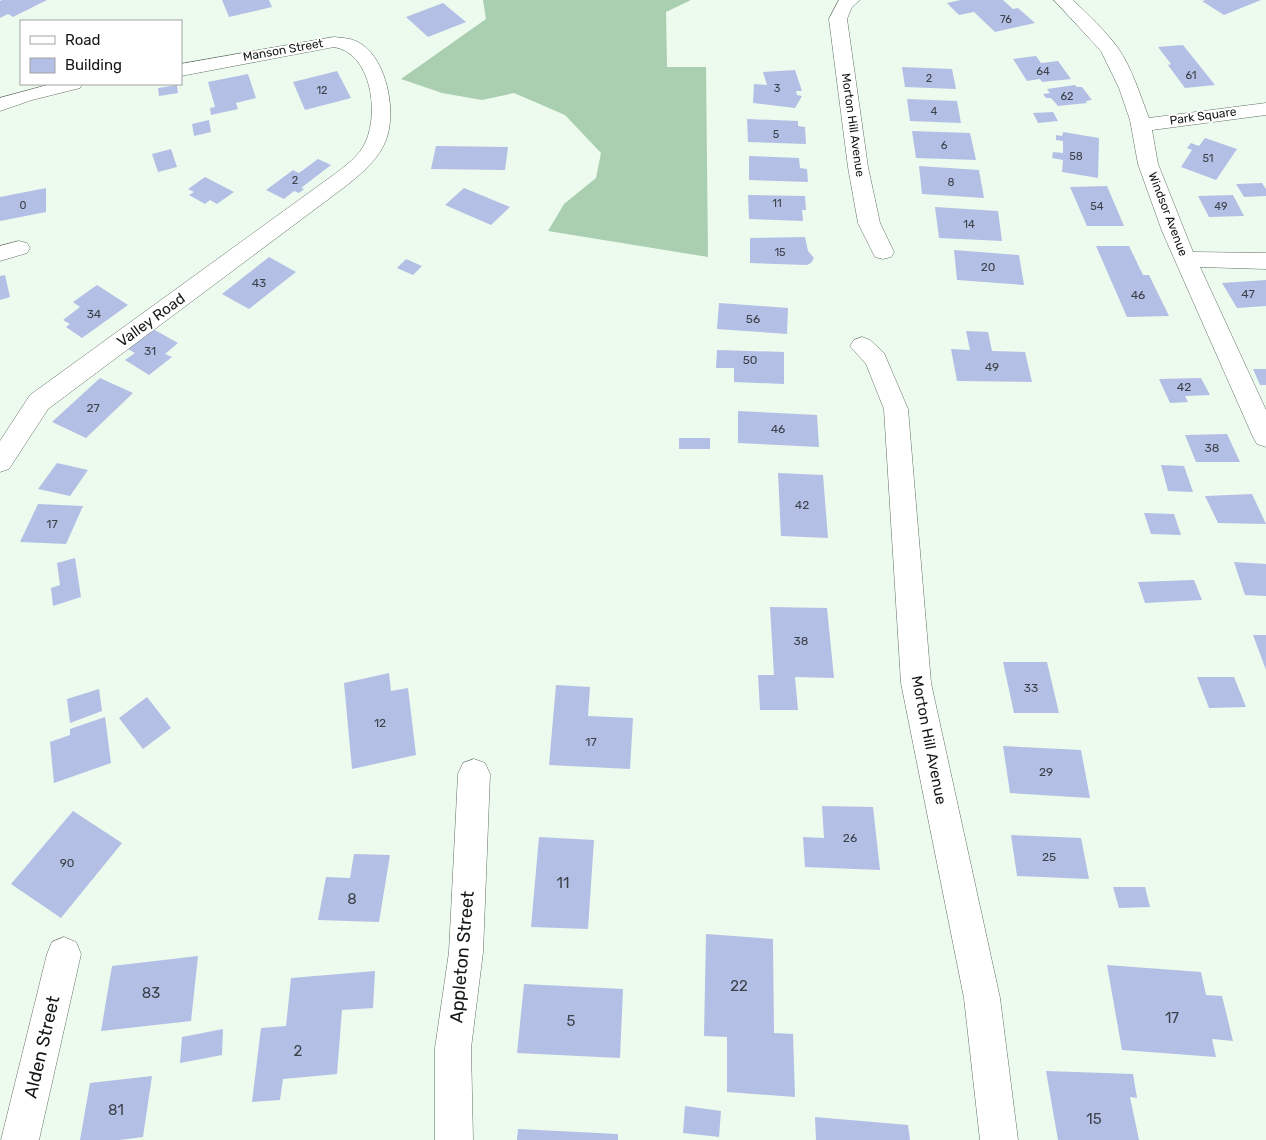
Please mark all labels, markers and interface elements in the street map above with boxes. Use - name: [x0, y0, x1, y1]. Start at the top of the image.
- house number: 76: [1000, 13, 1012, 26]
- legend: [20, 20, 182, 85]
- text: Road: [65, 31, 101, 49]
- street label: Manson Street: [242, 36, 325, 64]
- text: Building: [65, 56, 122, 74]
- house number: 64: [1036, 65, 1050, 78]
- house number: 61: [1185, 69, 1197, 82]
- street label: Morton Hill Avenue: [839, 72, 867, 178]
- house number: 2: [926, 72, 932, 85]
- house number: 3: [774, 82, 781, 95]
- house number: 12: [316, 84, 328, 97]
- house number: 62: [1060, 90, 1074, 103]
- street label: Park Square: [1169, 104, 1238, 128]
- house number: 4: [931, 105, 938, 118]
- house number: 5: [773, 128, 780, 141]
- house number: 6: [941, 139, 948, 152]
- house number: 58: [1069, 150, 1083, 163]
- house number: 51: [1202, 152, 1214, 165]
- street label: Windsor Avenue: [1146, 170, 1191, 258]
- house number: 2: [292, 174, 298, 187]
- house number: 8: [948, 176, 955, 189]
- house number: 11: [772, 197, 782, 210]
- house number: 0: [20, 199, 27, 212]
- house number: 54: [1090, 200, 1104, 213]
- house number: 49: [1214, 200, 1228, 213]
- house number: 14: [963, 218, 975, 231]
- house number: 15: [774, 246, 786, 259]
- house number: 20: [981, 260, 995, 274]
- house number: 43: [252, 276, 266, 290]
- house number: 47: [1241, 287, 1255, 301]
- house number: 46: [1131, 288, 1145, 302]
- street label: Valley Road: [113, 289, 189, 351]
- house number: 34: [87, 307, 102, 321]
- house number: 56: [746, 312, 760, 326]
- house number: 31: [144, 344, 156, 358]
- house number: 50: [743, 353, 757, 367]
- house number: 49: [985, 360, 999, 374]
- house number: 42: [1177, 380, 1191, 394]
- house number: 27: [86, 401, 100, 415]
- house number: 46: [771, 422, 785, 436]
- house number: 38: [1205, 441, 1219, 455]
- house number: 42: [795, 498, 809, 512]
- house number: 17: [46, 517, 58, 531]
- house number: 38: [794, 634, 808, 648]
- street label: Morton Hill Avenue: [908, 674, 950, 806]
- house number: 33: [1024, 681, 1038, 695]
- house number: 12: [374, 716, 386, 730]
- house number: 17: [585, 735, 597, 749]
- house number: 29: [1039, 765, 1053, 779]
- house number: 26: [843, 831, 857, 845]
- house number: 25: [1042, 850, 1056, 864]
- house number: 90: [60, 856, 74, 870]
- house number: 11: [557, 874, 569, 892]
- house number: 8: [347, 890, 357, 908]
- street label: Appleton Street: [445, 890, 479, 1024]
- house number: 22: [730, 977, 748, 995]
- house number: 83: [142, 984, 160, 1002]
- street label: Alden Street: [20, 994, 64, 1100]
- house number: 17: [1165, 1009, 1179, 1027]
- house number: 5: [567, 1012, 576, 1030]
- house number: 2: [294, 1042, 303, 1060]
- house number: 81: [108, 1101, 124, 1119]
- house number: 15: [1086, 1110, 1102, 1128]

